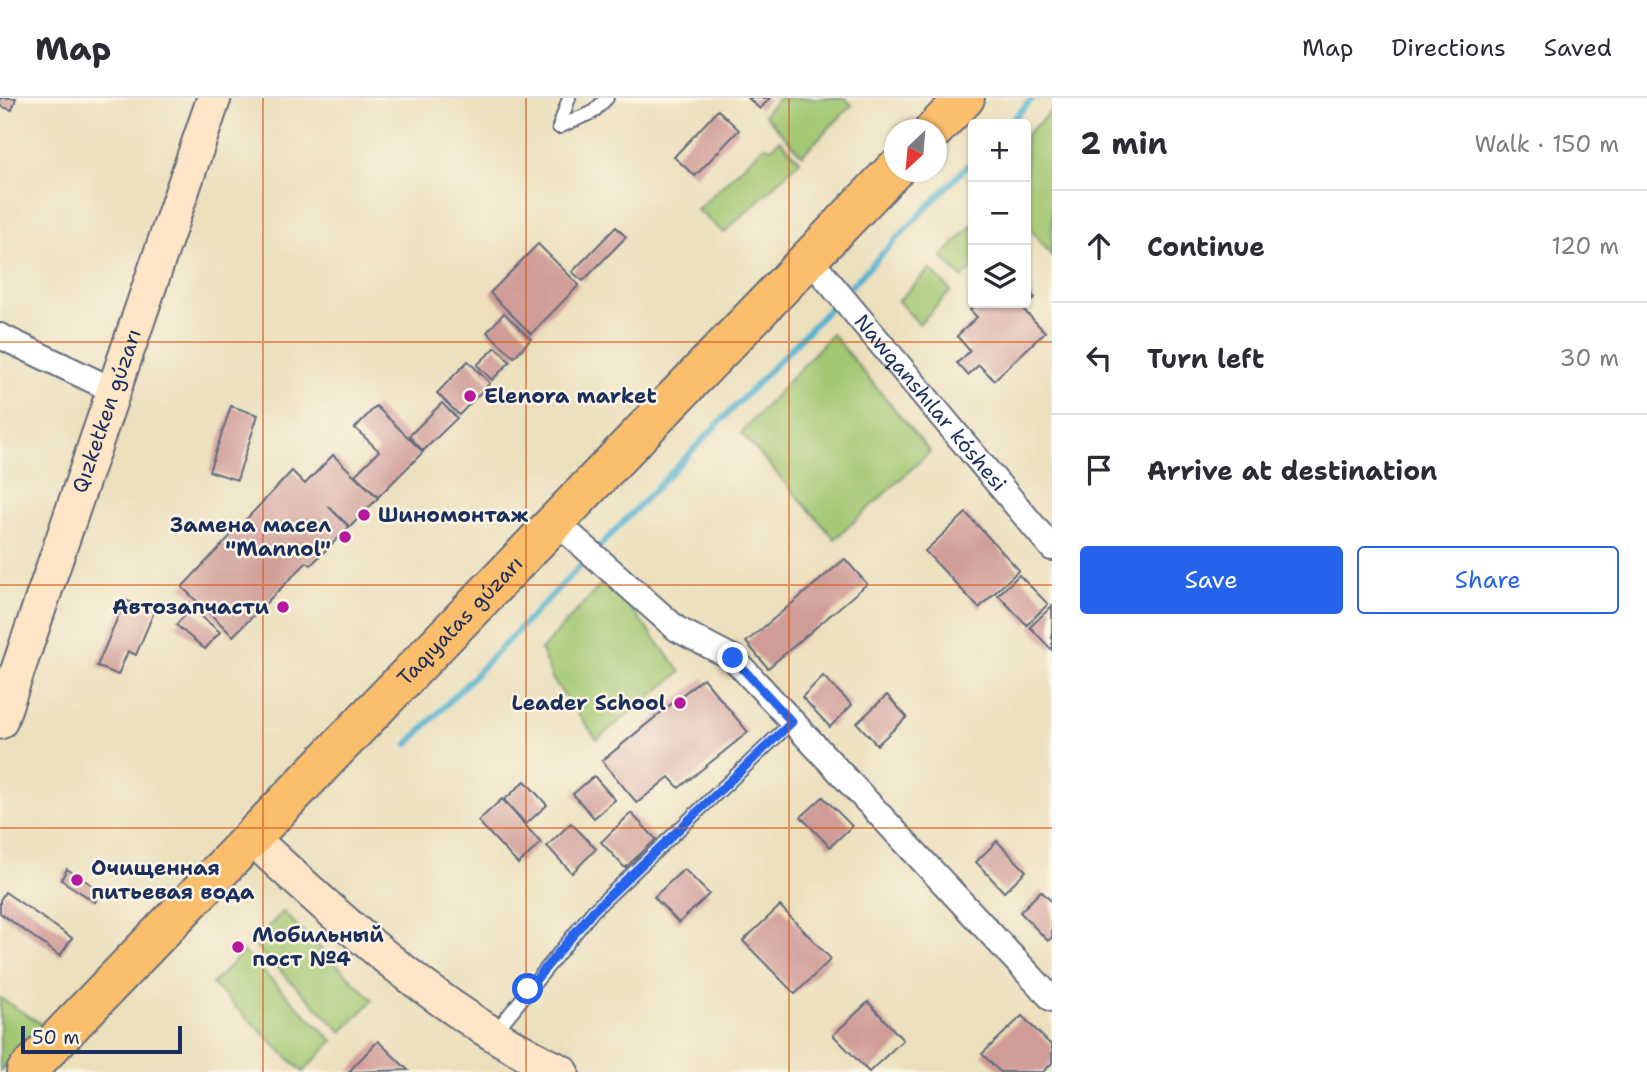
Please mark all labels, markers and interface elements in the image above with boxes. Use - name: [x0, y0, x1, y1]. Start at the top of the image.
- text: Map: [35, 26, 111, 71]
- text: Map: [1302, 32, 1353, 64]
- text: Directions: [1391, 32, 1506, 64]
- text: Saved: [1544, 32, 1612, 64]
- north arrow: [884, 119, 947, 182]
- map controls: [968, 119, 1031, 308]
- button: +: [968, 119, 1031, 182]
- text: 2 min: [1080, 123, 1167, 164]
- text: Walk · 150 m: [1474, 129, 1619, 159]
- button: −: [968, 182, 1031, 245]
- icon: ahead: [1080, 227, 1118, 265]
- text: Continue: [1147, 229, 1265, 264]
- text: 120 m: [1551, 231, 1619, 261]
- button: layers: [968, 245, 1031, 308]
- street label: Nawqanshılar kóshesi: [848, 308, 1013, 497]
- street label: Qızketken gúzarı: [66, 325, 148, 497]
- icon: left: [1080, 339, 1118, 377]
- text: Turn left: [1147, 341, 1264, 376]
- text: 30 m: [1560, 343, 1619, 373]
- place label: Elenora market: [484, 382, 657, 410]
- marker: Elenora market: [462, 388, 478, 404]
- icon: arrive: [1080, 451, 1118, 489]
- text: Arrive at destination: [1147, 453, 1437, 488]
- place label: Шиномонтаж: [378, 501, 528, 529]
- marker: Шиномонтаж: [356, 507, 372, 523]
- place label: Замена масел "Mannol": [170, 511, 331, 563]
- marker: Замена масел "Mannol": [337, 529, 353, 545]
- button: Save: [1080, 546, 1343, 614]
- button: Share: [1357, 546, 1619, 614]
- street label: Taqıyatas gúzarı: [391, 550, 529, 692]
- place label: Автозапчасти: [112, 593, 269, 621]
- marker: Автозапчасти: [275, 599, 291, 615]
- route end: [717, 642, 748, 673]
- place label: Leader School: [512, 689, 666, 717]
- marker: Leader School: [672, 695, 688, 711]
- place label: Очищенная питьевая вода: [91, 854, 255, 906]
- marker: Очищенная питьевая вода: [69, 872, 85, 888]
- place label: Мобильный пост №4: [252, 921, 384, 973]
- marker: Мобильный пост №4: [230, 939, 246, 955]
- route start: [512, 973, 543, 1004]
- scale bar: [21, 1023, 182, 1055]
- text: 50 m: [32, 1025, 80, 1050]

